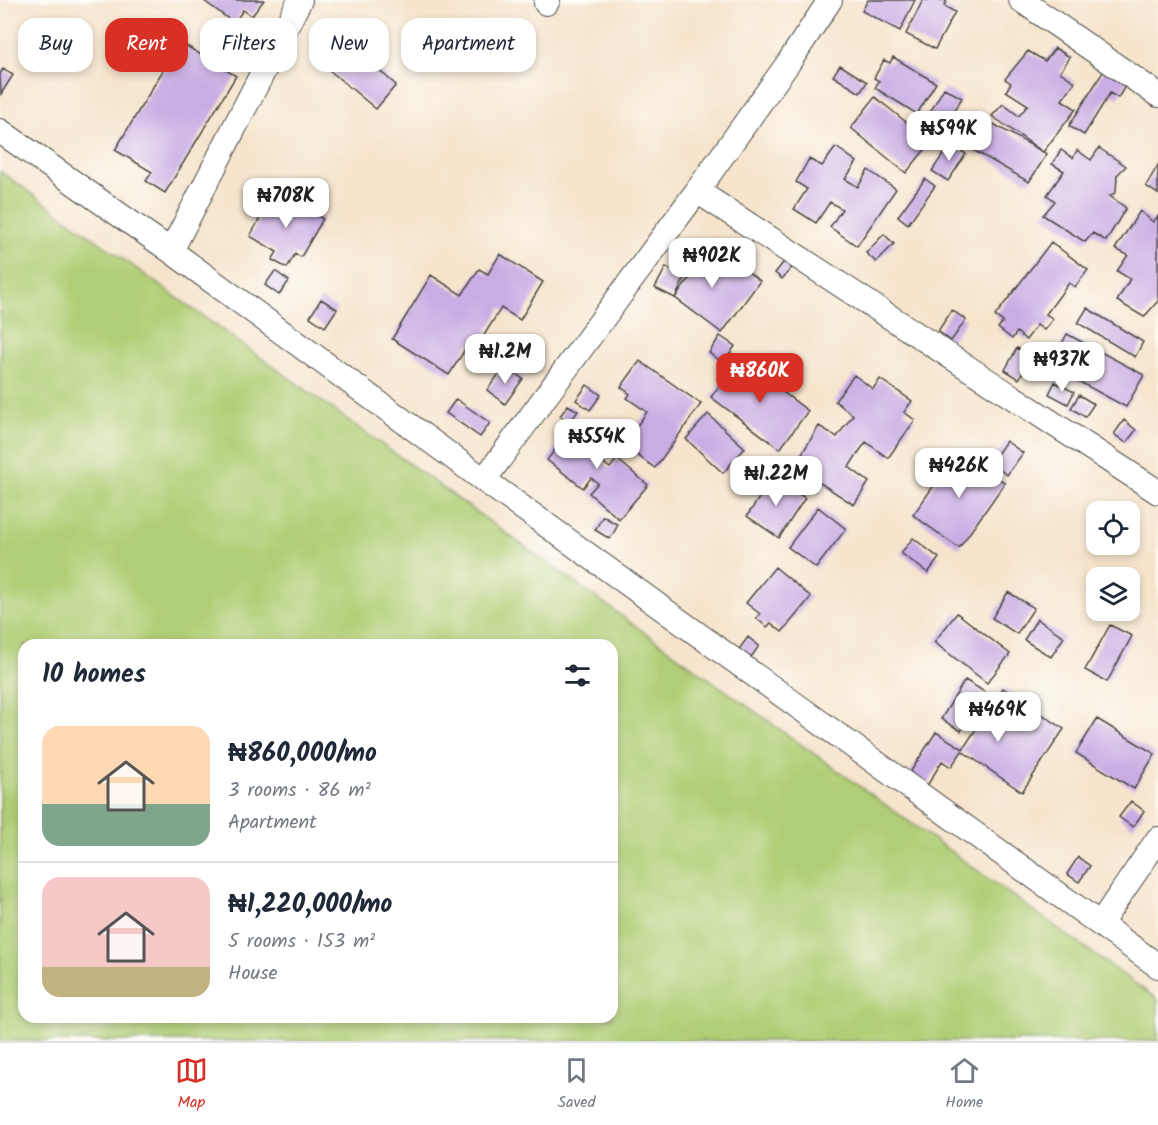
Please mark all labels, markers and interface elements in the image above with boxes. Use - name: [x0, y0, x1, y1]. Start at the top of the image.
- chip: Buy: [18, 18, 93, 72]
- chip: Rent: [105, 18, 188, 72]
- chip: Filters: [200, 18, 297, 72]
- chip: New: [309, 18, 389, 72]
- chip: Apartment: [401, 18, 536, 72]
- pin: ₦599K: [907, 111, 991, 162]
- text: ₦599K: [921, 114, 977, 146]
- pin: ₦708K: [244, 178, 328, 229]
- text: ₦708K: [257, 181, 315, 213]
- pin: ₦902K: [670, 238, 754, 289]
- text: ₦902K: [683, 241, 741, 273]
- pin: ₦1.2M: [463, 334, 547, 385]
- text: ₦1.2M: [479, 337, 531, 369]
- pin: ₦937K: [1020, 342, 1104, 393]
- text: ₦937K: [1034, 345, 1090, 377]
- pin: ₦860K: [718, 353, 802, 404]
- text: ₦860K: [730, 356, 790, 388]
- pin: ₦554K: [555, 419, 639, 470]
- text: ₦554K: [568, 422, 626, 454]
- pin: ₦426K: [917, 448, 1001, 499]
- text: ₦426K: [929, 451, 989, 483]
- pin: ₦1.22M: [727, 456, 825, 507]
- text: ₦1.22M: [744, 459, 808, 491]
- map controls: [1086, 501, 1140, 621]
- button: locate: [1086, 501, 1140, 555]
- button: layers: [1086, 567, 1140, 621]
- text: 10 homes: [42, 654, 146, 696]
- icon: filters: [561, 659, 594, 692]
- pin: ₦469K: [956, 692, 1040, 743]
- text: ₦469K: [969, 695, 1027, 727]
- text: ₦860,000/mo: [228, 733, 377, 775]
- icon: home: [90, 750, 162, 822]
- text: 3 rooms · 86 m²: [228, 775, 371, 807]
- text: Apartment: [228, 807, 317, 839]
- text: ₦1,220,000/mo: [228, 884, 392, 926]
- icon: home: [90, 901, 162, 973]
- text: 5 rooms · 153 m²: [228, 926, 375, 958]
- text: House: [228, 958, 278, 990]
- tab: Map: [175, 1054, 208, 1115]
- tab: Saved: [558, 1054, 596, 1115]
- tab: Home: [945, 1054, 983, 1115]

